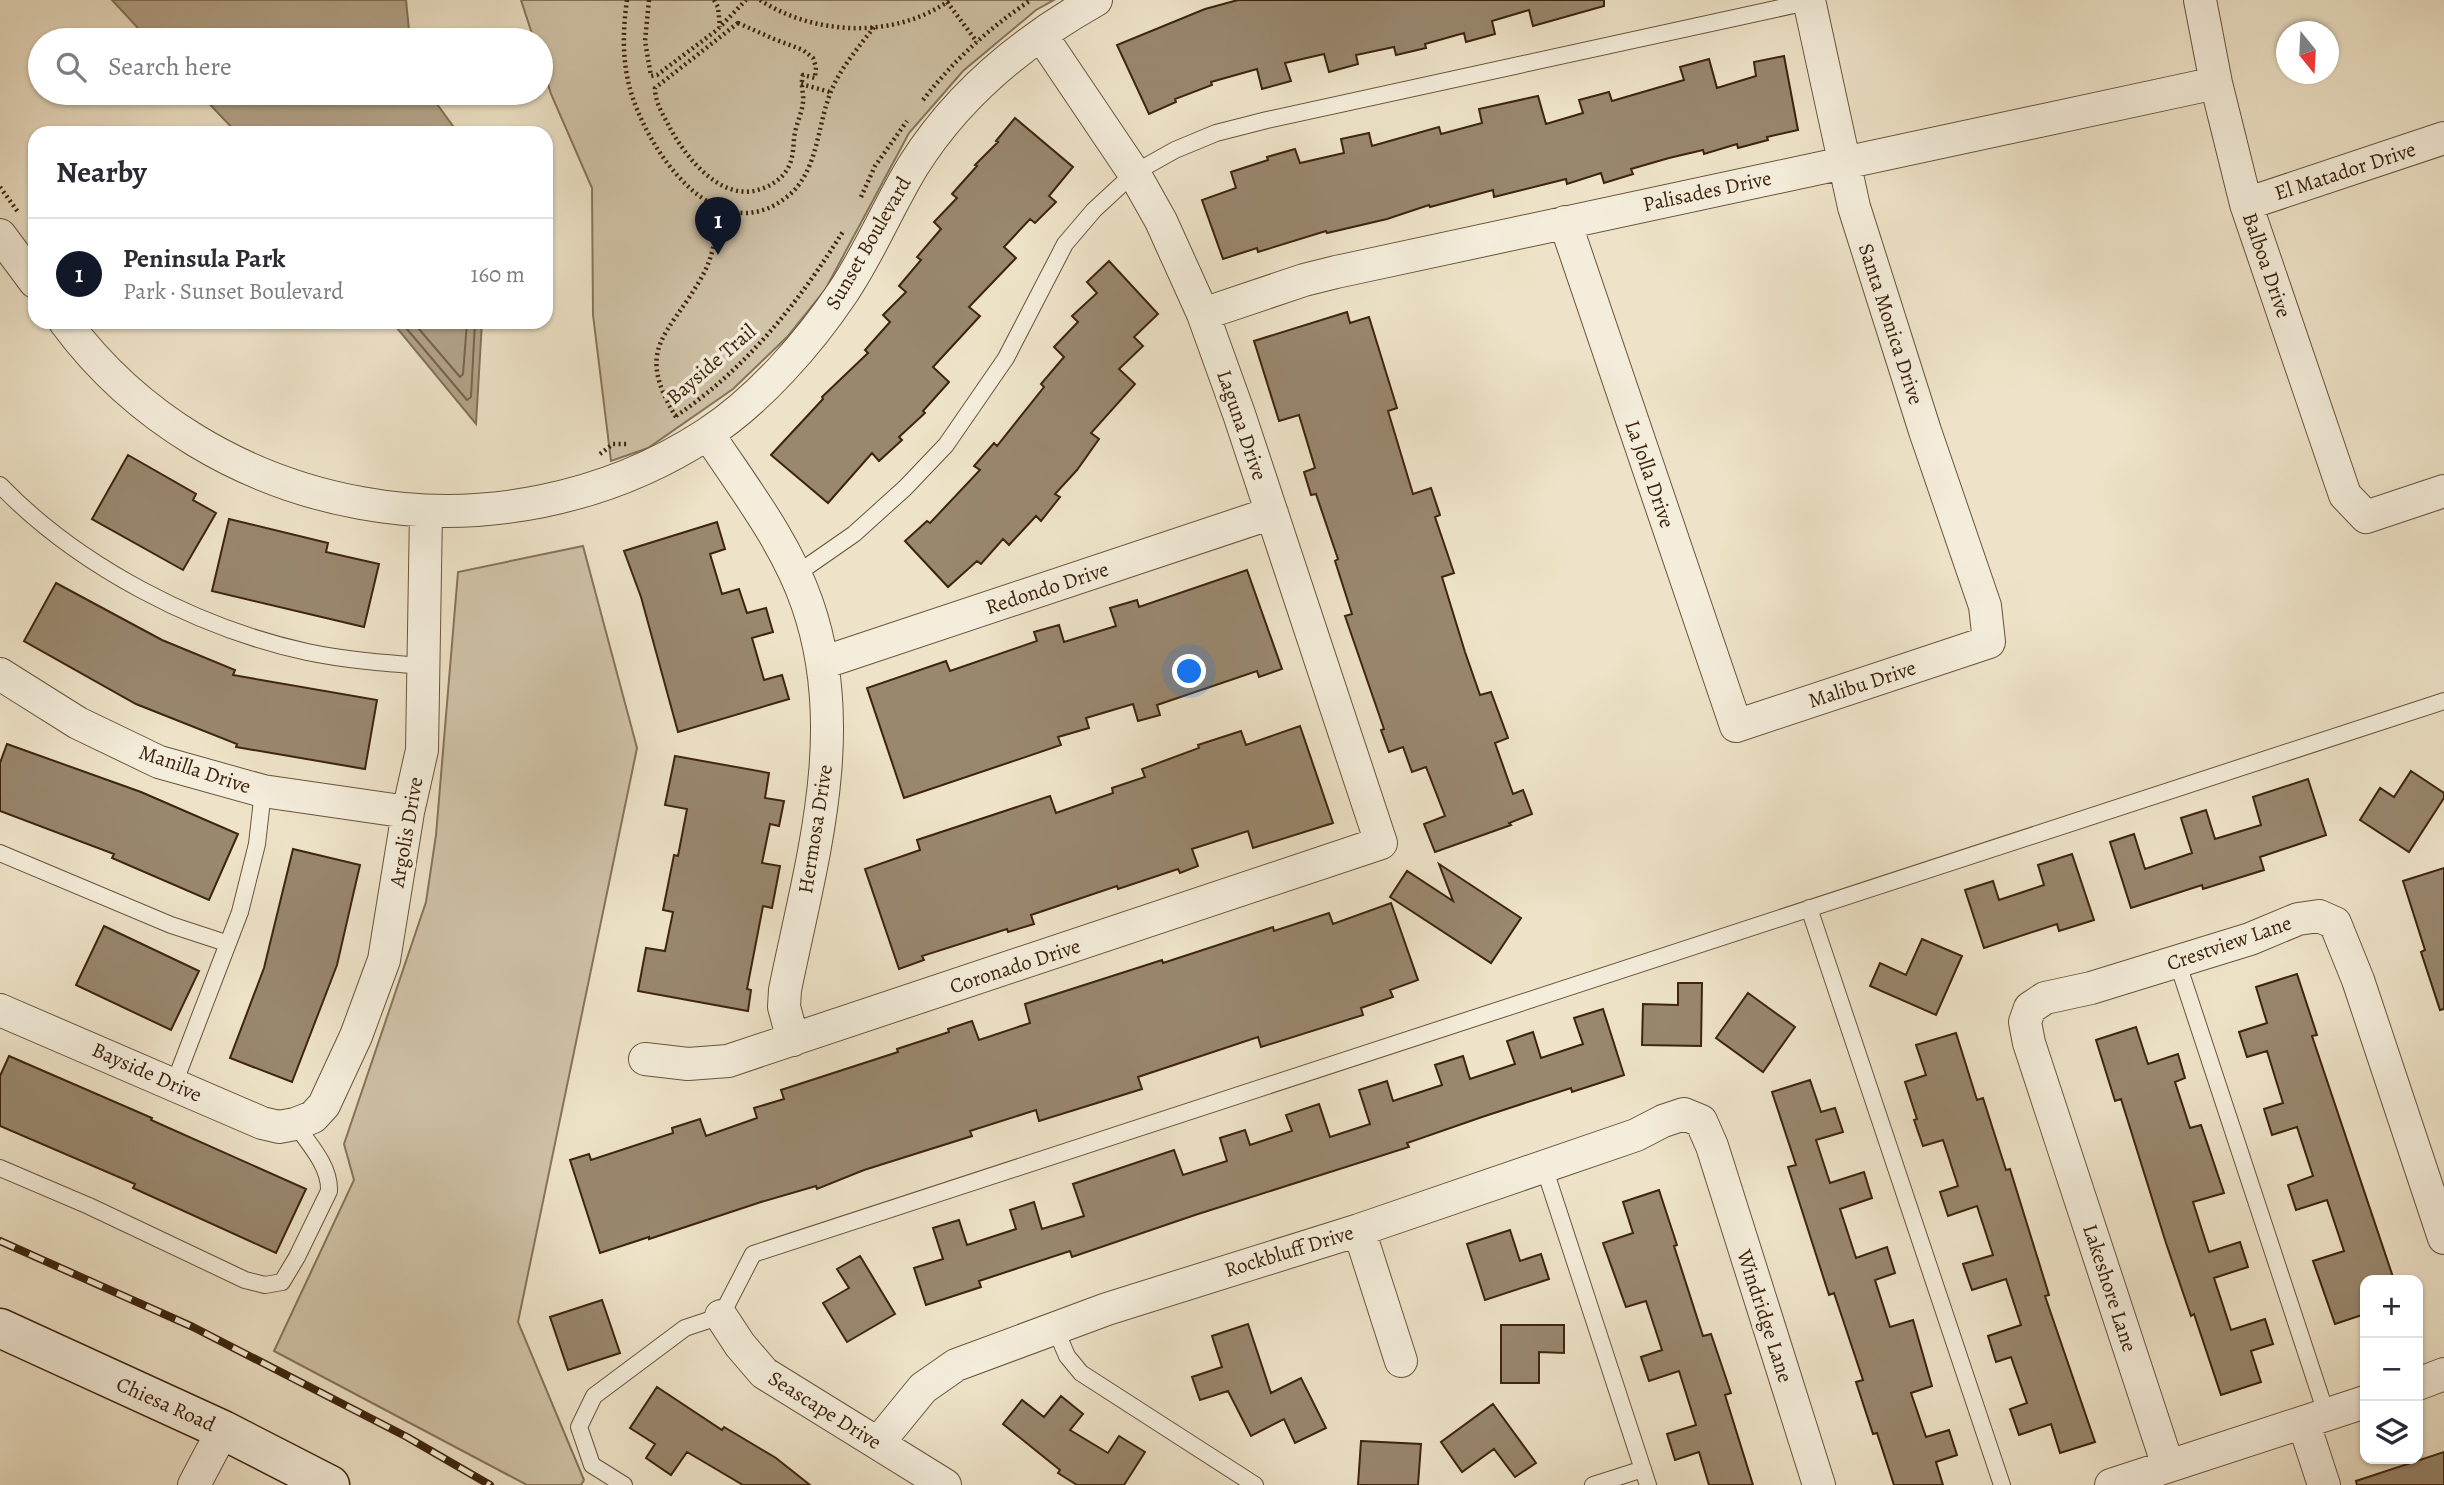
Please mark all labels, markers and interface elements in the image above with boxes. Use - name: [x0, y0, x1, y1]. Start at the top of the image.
- north arrow: [2276, 21, 2339, 84]
- search box: [28, 28, 553, 105]
- icon: search: [52, 48, 90, 86]
- text: Search here: [108, 49, 232, 84]
- street label: El Matador Drive: [2271, 135, 2419, 207]
- text: Nearby: [56, 152, 147, 192]
- street label: Palisades Drive: [1640, 164, 1774, 218]
- street label: Sunset Boulevard: [818, 171, 918, 315]
- pin: 1: [695, 197, 741, 255]
- street label: Balboa Drive: [2236, 209, 2298, 321]
- street label: Santa Monica Drive: [1852, 240, 1930, 408]
- text: Peninsula Park: [123, 241, 286, 276]
- text: 1: [75, 259, 83, 290]
- text: 160 m: [471, 259, 525, 290]
- text: Park · Sunset Boulevard: [123, 276, 344, 307]
- street label: Bayside Trail: [660, 317, 762, 411]
- street label: Laguna Drive: [1210, 366, 1274, 484]
- street label: La Jolla Drive: [1618, 416, 1682, 532]
- street label: Redondo Drive: [982, 555, 1112, 621]
- street label: Malibu Drive: [1805, 653, 1919, 715]
- your location: [1172, 654, 1206, 688]
- street label: Manilla Drive: [135, 738, 255, 800]
- street label: Hermosa Drive: [791, 762, 839, 896]
- street label: Argolis Drive: [382, 775, 429, 890]
- street label: Crestview Lane: [2163, 909, 2295, 977]
- street label: Coronado Drive: [946, 932, 1084, 1000]
- street label: Bayside Drive: [88, 1035, 206, 1109]
- street label: Rockbluff Drive: [1221, 1218, 1357, 1284]
- street label: Lakeshore Lane: [2076, 1221, 2144, 1355]
- street label: Windridge Lane: [1730, 1245, 1800, 1386]
- map controls: [2360, 1275, 2423, 1464]
- button: +: [2360, 1275, 2423, 1338]
- button: −: [2360, 1338, 2423, 1401]
- street label: Seascape Drive: [763, 1364, 887, 1456]
- street label: Chiesa Road: [112, 1370, 221, 1439]
- button: layers: [2360, 1401, 2423, 1464]

